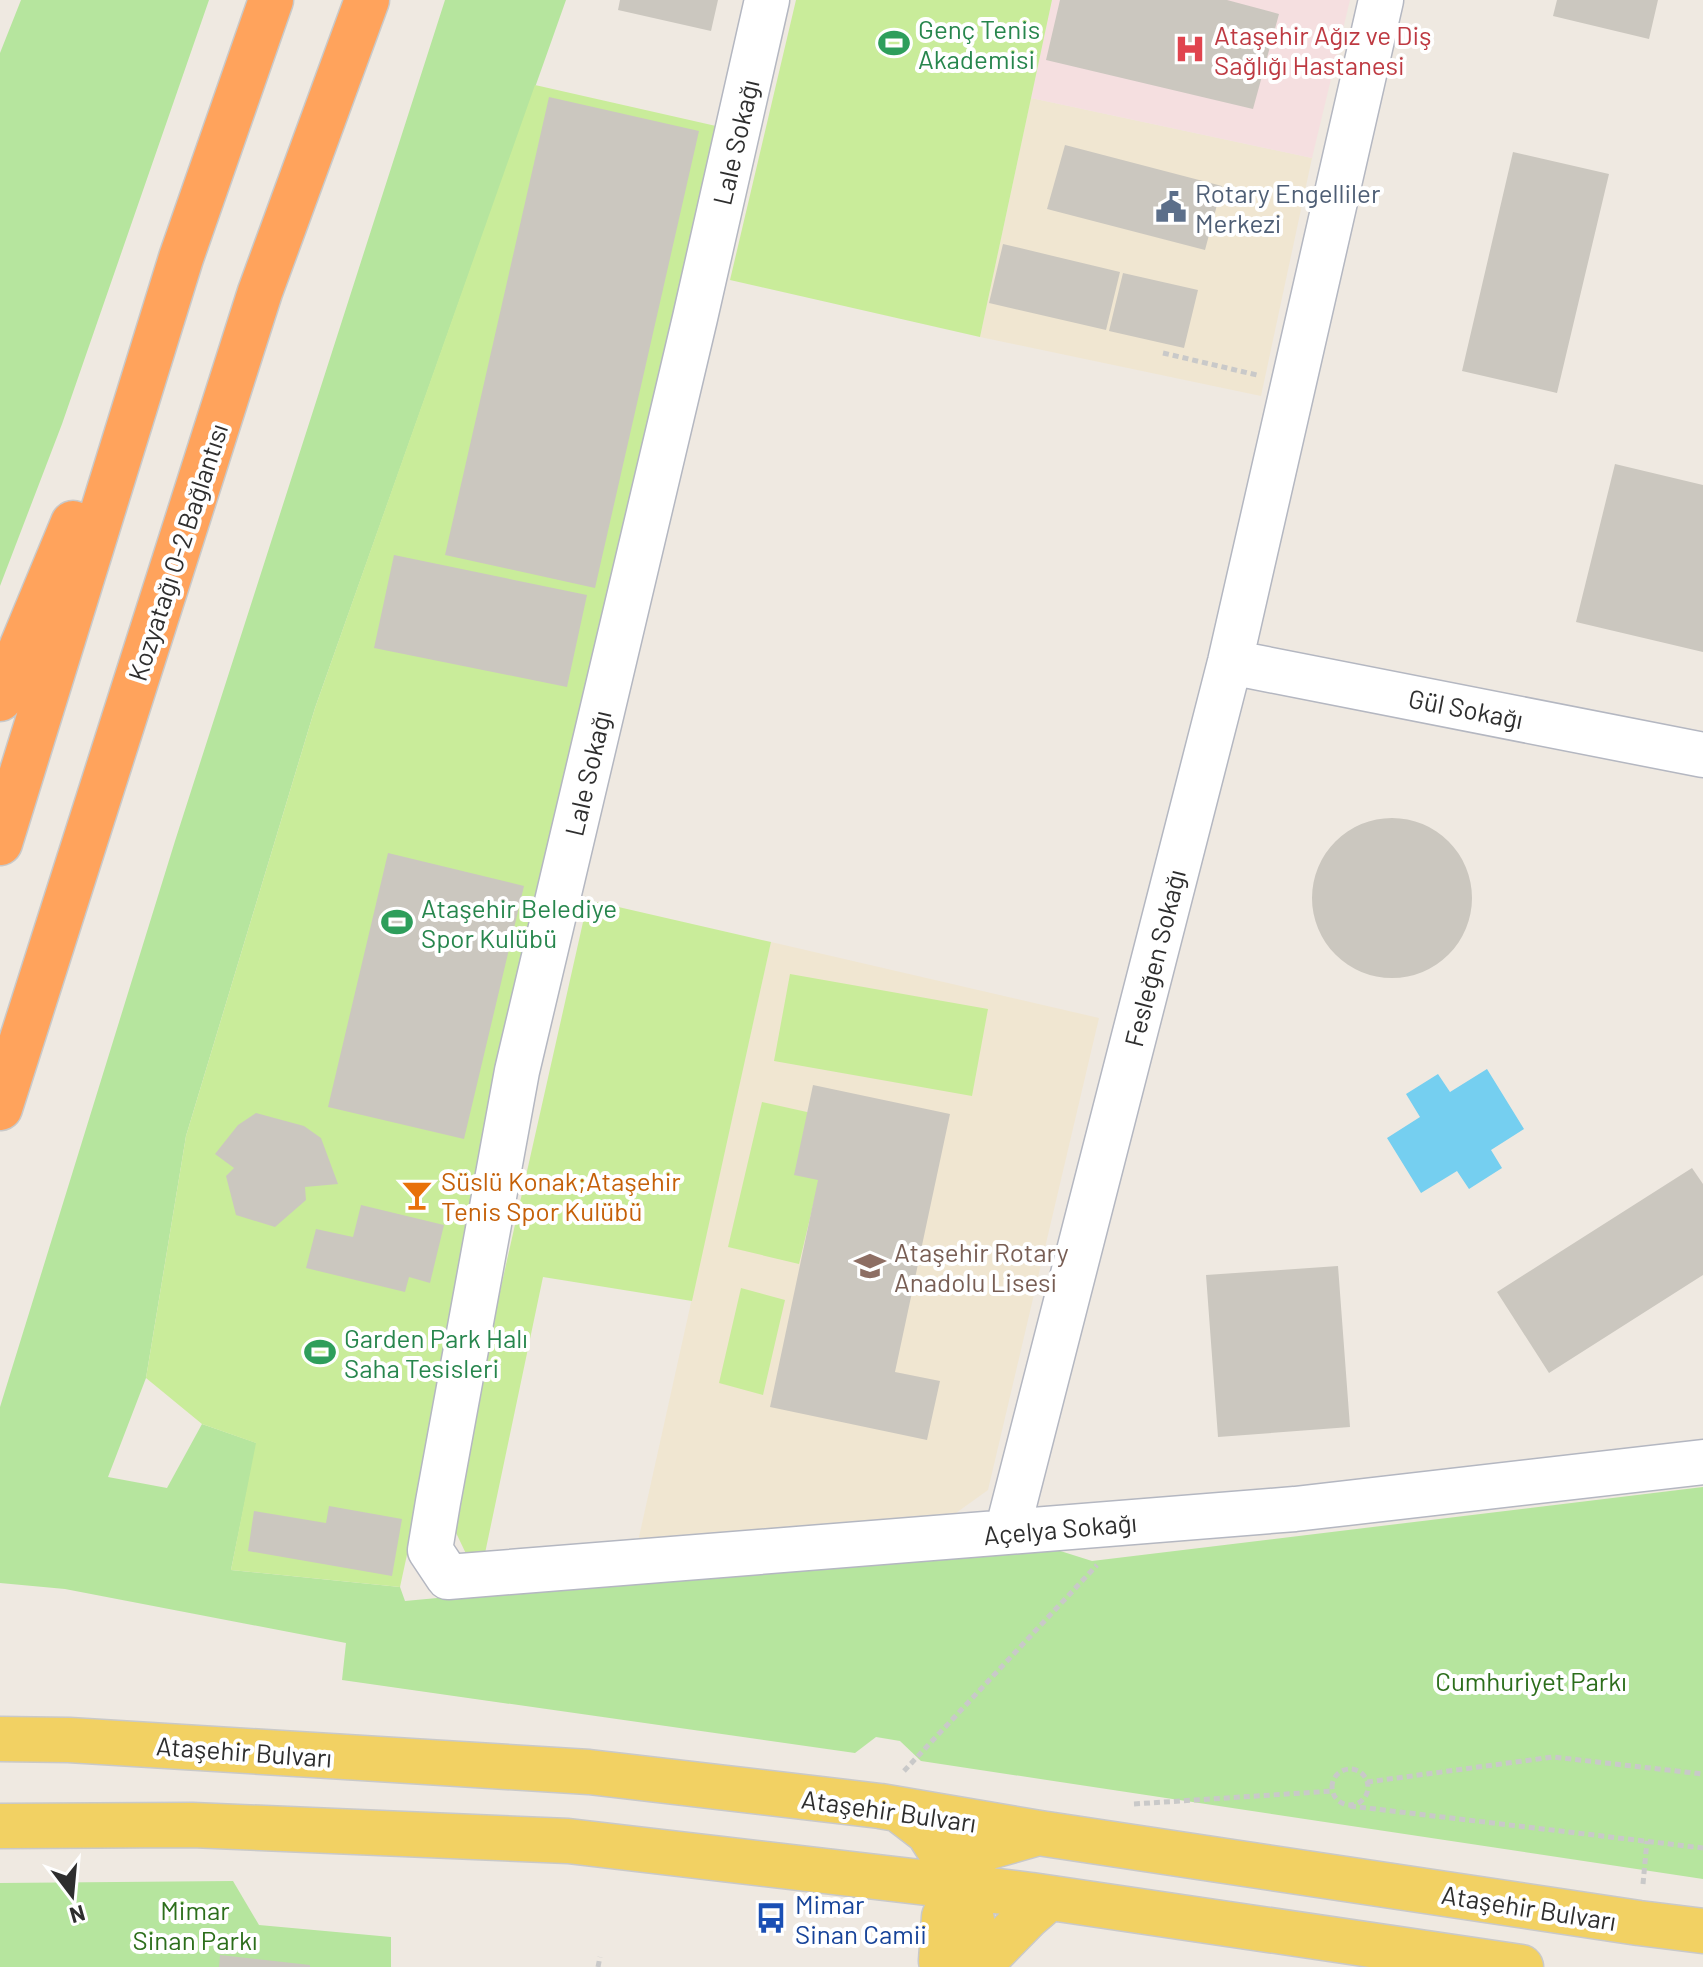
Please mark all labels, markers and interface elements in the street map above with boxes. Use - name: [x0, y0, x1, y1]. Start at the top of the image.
- place label: Genç Tenis Akademisi: [918, 13, 1040, 74]
- place label: Ataşehir Ağız ve Diş Sağlığı Hastanesi: [1214, 19, 1432, 80]
- sports icon: Genç Tenis Akademisi: [877, 26, 911, 60]
- hospital icon: Ataşehir Ağız ve Diş Sağlığı Hastanesi: [1173, 32, 1207, 66]
- street label: Lale Sokağı: [706, 76, 764, 208]
- place label: Rotary Engelliler Merkezi: [1195, 177, 1381, 238]
- public building icon: Rotary Engelliler Merkezi: [1154, 190, 1188, 224]
- street label: Kozyatağı O-2 Bağlantısı: [121, 419, 233, 685]
- street label: Gül Sokağı: [1406, 682, 1526, 734]
- street label: Lale Sokağı: [558, 707, 616, 839]
- street label: Fesleğen Sokağı: [1117, 866, 1191, 1050]
- place label: Ataşehir Belediye Spor Kulübü: [421, 892, 617, 953]
- sports icon: Ataşehir Belediye Spor Kulübü: [380, 905, 414, 939]
- place label: Süslü Konak;Ataşehir Tenis Spor Kulübü: [441, 1165, 681, 1226]
- bar icon: Süslü Konak;Ataşehir Tenis Spor Kulübü: [400, 1178, 434, 1212]
- place label: Ataşehir Rotary Anadolu Lisesi: [894, 1236, 1069, 1297]
- school or university icon: Ataşehir Rotary Anadolu Lisesi: [853, 1249, 887, 1283]
- place label: Garden Park Halı Saha Tesisleri: [344, 1322, 528, 1383]
- sports icon: Garden Park Halı Saha Tesisleri: [303, 1335, 337, 1369]
- street label: Açelya Sokağı: [982, 1506, 1138, 1550]
- park label: Cumhuriyet Parkı: [1435, 1665, 1627, 1696]
- street label: Ataşehir Bulvarı: [155, 1729, 333, 1773]
- street label: Ataşehir Bulvarı: [800, 1782, 978, 1838]
- north arrow: [32, 1855, 112, 1935]
- street label: Ataşehir Bulvarı: [1440, 1878, 1618, 1936]
- place label: Mimar Sinan Camii: [795, 1888, 927, 1949]
- park label: Mimar Sinan Parkı: [133, 1894, 257, 1955]
- text: N: [67, 1901, 88, 1930]
- bus stop icon: Mimar Sinan Camii: [754, 1901, 788, 1935]

